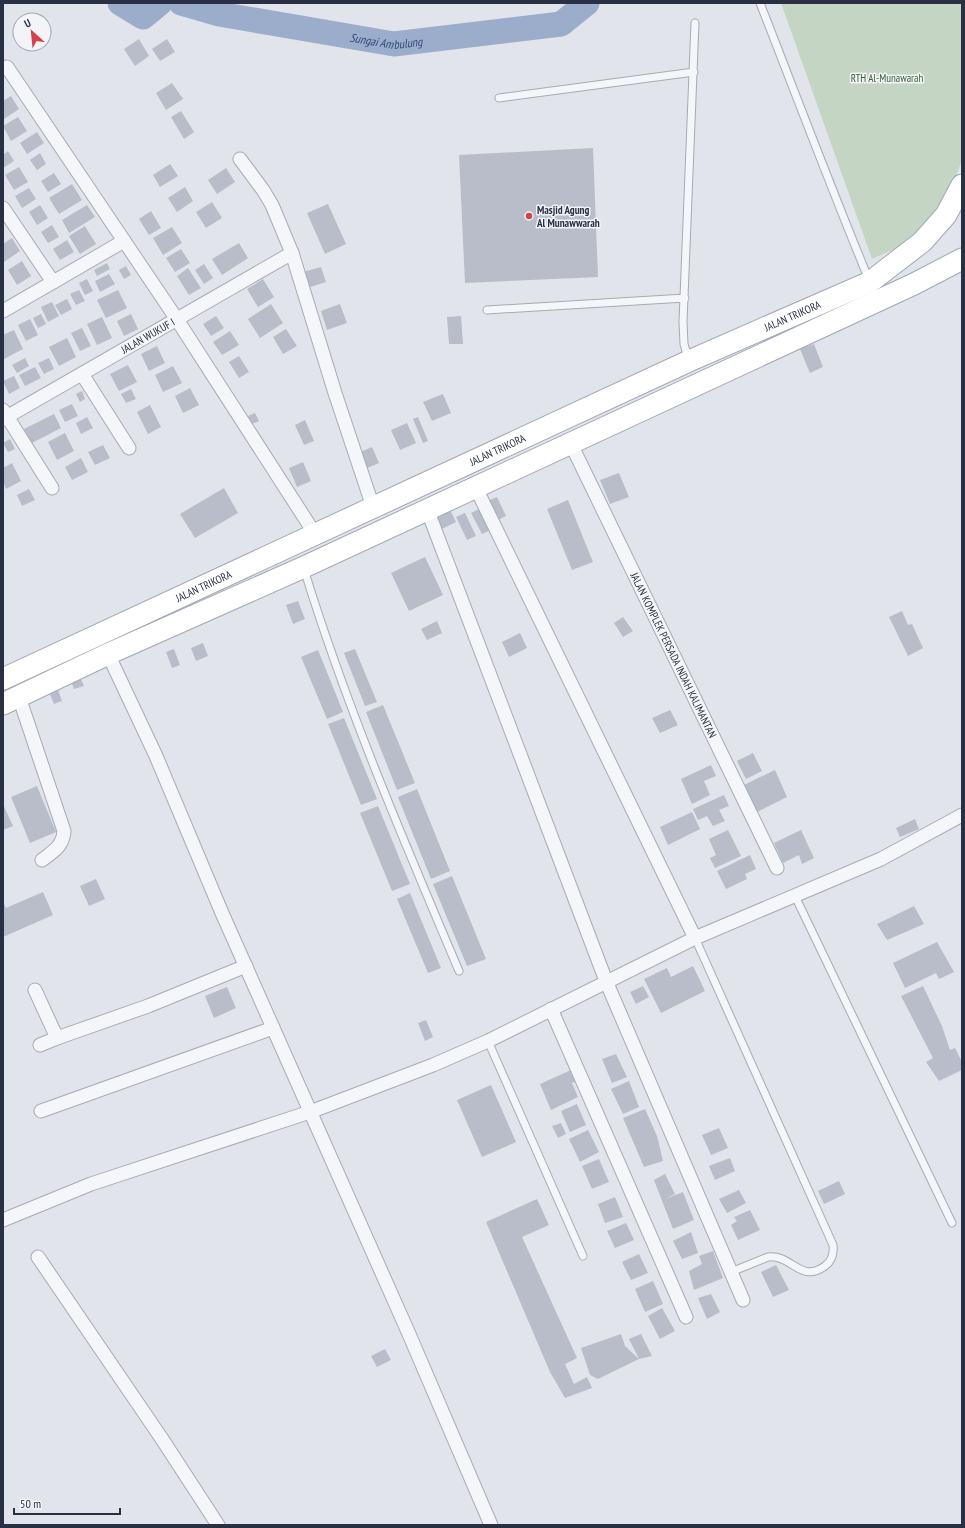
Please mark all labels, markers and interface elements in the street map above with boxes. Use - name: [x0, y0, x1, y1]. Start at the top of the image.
- north arrow: [12, 12, 52, 52]
- text: U: [22, 15, 33, 31]
- water label: Sungai Ambulung: [349, 29, 424, 52]
- park label: RTH Al-Munawarah: [851, 71, 924, 85]
- place label: Masjid Agung Al Munawwarah: [536, 203, 600, 230]
- marker: Masjid Agung Al Munawwarah: [524, 211, 534, 221]
- street label: JALAN TRIKORA: [761, 297, 823, 335]
- street label: JALAN WUKUF I: [118, 315, 177, 357]
- street label: JALAN TRIKORA: [466, 431, 528, 469]
- street label: JALAN TRIKORA: [172, 567, 234, 605]
- street label: JALAN KOMPLEK PERSADA INDAH KALIMANTAN: [627, 569, 720, 740]
- scale bar: [14, 1490, 120, 1516]
- text: 50 m: [20, 1496, 41, 1511]

